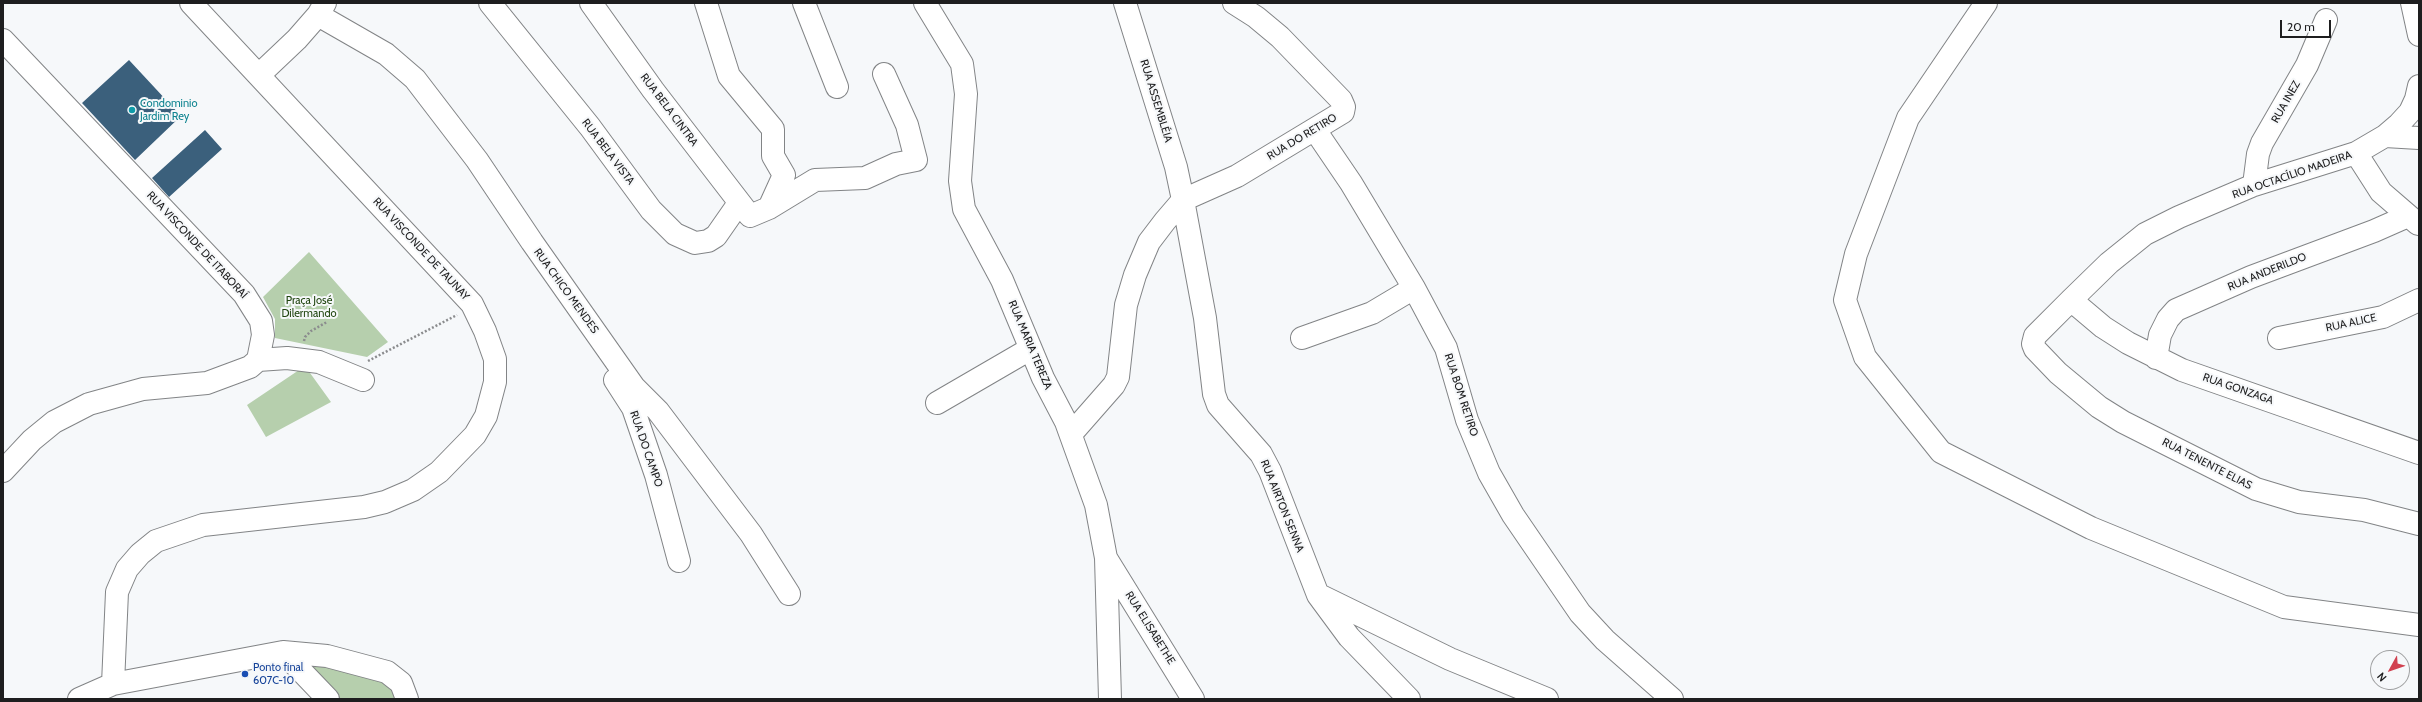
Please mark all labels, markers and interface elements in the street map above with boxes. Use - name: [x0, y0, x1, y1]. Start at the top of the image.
- scale bar: [2282, 12, 2333, 38]
- text: 20 m: [2287, 19, 2315, 34]
- street label: RUA ASSEMBLÉIA: [1137, 58, 1175, 144]
- street label: RUA BELA CINTRA: [637, 71, 701, 149]
- street label: RUA INEZ: [2269, 79, 2303, 125]
- place label: Condominio Jardim Rey: [140, 97, 197, 123]
- marker: Condominio Jardim Rey: [127, 105, 137, 115]
- street label: RUA DO RETIRO: [1265, 111, 1339, 163]
- street label: RUA BELA VISTA: [579, 116, 637, 188]
- street label: RUA OCTACÍLIO MADEIRA: [2230, 148, 2354, 202]
- street label: RUA VISCONDE DE ITABORAÍ: [144, 189, 250, 301]
- street label: RUA VISCONDE DE TAUNAY: [370, 195, 472, 303]
- street label: RUA CHICO MENDES: [531, 246, 601, 336]
- street label: RUA ANDERILDO: [2226, 250, 2308, 294]
- park label: Praça José Dilermando: [281, 294, 337, 320]
- street label: RUA MARIA TEREZA: [1005, 298, 1055, 392]
- street label: RUA ALICE: [2324, 311, 2378, 335]
- street label: RUA BOM RETIRO: [1441, 352, 1481, 438]
- street label: RUA GONZAGA: [2201, 371, 2275, 407]
- street label: RUA DO CAMPO: [627, 409, 665, 489]
- street label: RUA TENENTE ELIAS: [2160, 436, 2254, 492]
- street label: RUA AIRTON SENNA: [1257, 458, 1307, 554]
- street label: RUA ELISABETHE: [1122, 589, 1178, 667]
- north arrow: [2370, 650, 2410, 690]
- place label: Ponto final 607C-10: [253, 661, 303, 687]
- marker: Ponto final 607C-10: [240, 669, 250, 679]
- text: N: [2374, 670, 2389, 685]

